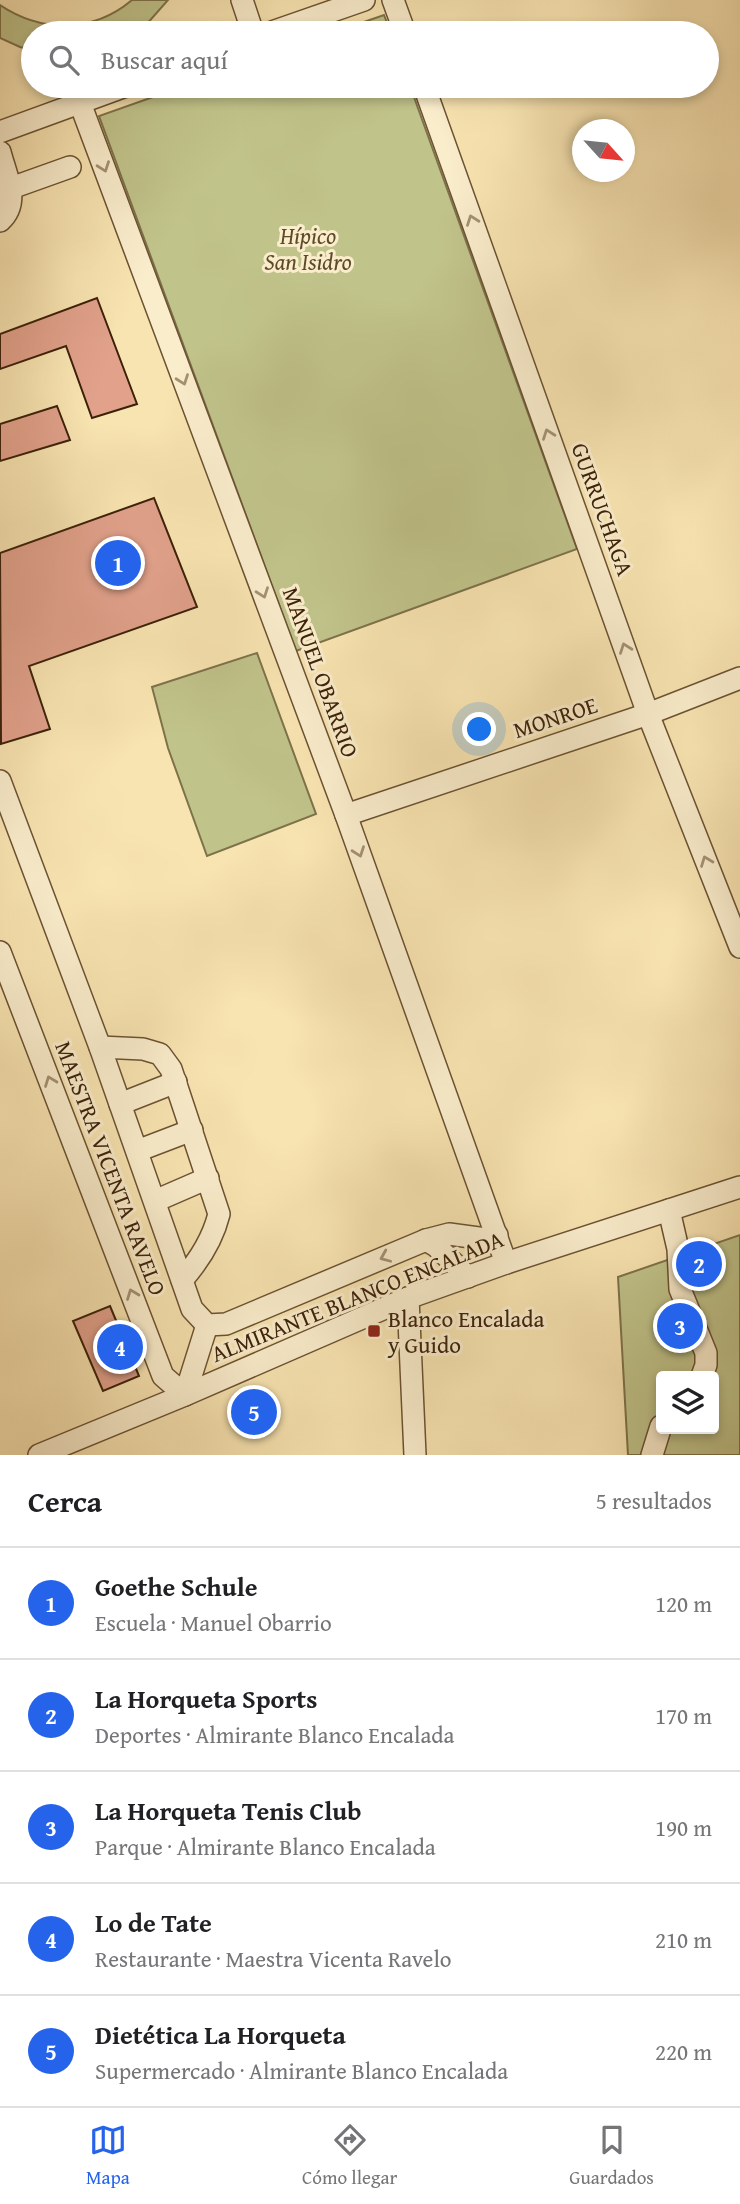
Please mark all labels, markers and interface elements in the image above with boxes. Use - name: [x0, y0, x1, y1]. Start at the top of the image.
- search box: [21, 21, 719, 98]
- text: Buscar aquí: [101, 40, 228, 79]
- icon: search: [45, 41, 83, 79]
- north arrow: [572, 119, 635, 182]
- one-way arrow: [95, 160, 109, 172]
- one-way arrow: [466, 214, 480, 226]
- park label: Hípico San Isidro: [264, 219, 352, 278]
- one-way arrow: [175, 373, 189, 385]
- one-way arrow: [542, 429, 556, 441]
- street label: GURRUCHAGA: [564, 438, 642, 580]
- pin: 1: [95, 537, 141, 589]
- street label: MANUEL OBARRIO: [275, 582, 367, 762]
- one-way arrow: [255, 586, 269, 598]
- one-way arrow: [619, 643, 633, 655]
- street label: MONROE: [509, 688, 601, 746]
- your location: [462, 712, 496, 746]
- one-way arrow: [351, 845, 365, 858]
- one-way arrow: [701, 855, 715, 867]
- street label: MAESTRA VICENTA RAVELO: [47, 1036, 175, 1300]
- one-way arrow: [44, 1076, 58, 1088]
- street label: ALMIRANTE BLANCO ENCALADA: [206, 1222, 508, 1370]
- pin: 2: [676, 1238, 722, 1290]
- one-way arrow: [380, 1249, 392, 1263]
- one-way arrow: [126, 1288, 140, 1300]
- pin: 3: [657, 1300, 703, 1352]
- place label: Blanco Encalada y Guido: [387, 1302, 545, 1361]
- pin: 4: [97, 1321, 143, 1373]
- marker: Blanco Encalada y Guido: [366, 1323, 382, 1339]
- map controls: [656, 1371, 719, 1434]
- button: layers: [656, 1371, 719, 1434]
- pin: 5: [231, 1386, 277, 1438]
- text: Cerca: [28, 1479, 102, 1523]
- text: 5 resultados: [596, 1484, 712, 1517]
- text: Goethe Schule: [95, 1567, 257, 1606]
- text: 1: [45, 1587, 57, 1620]
- text: 120 m: [655, 1587, 712, 1620]
- text: Escuela · Manuel Obarrio: [95, 1606, 332, 1639]
- text: La Horqueta Sports: [95, 1679, 317, 1718]
- text: 2: [45, 1699, 57, 1732]
- text: 170 m: [655, 1699, 712, 1732]
- text: Deportes · Almirante Blanco Encalada: [95, 1718, 454, 1751]
- text: La Horqueta Tenis Club: [95, 1791, 361, 1830]
- text: 3: [45, 1811, 57, 1844]
- text: 190 m: [655, 1811, 712, 1844]
- text: Parque · Almirante Blanco Encalada: [95, 1830, 436, 1863]
- text: Lo de Tate: [95, 1903, 212, 1942]
- text: 4: [45, 1923, 57, 1956]
- text: 210 m: [655, 1923, 712, 1956]
- text: Restaurante · Maestra Vicenta Ravelo: [95, 1942, 452, 1975]
- text: Dietética La Horqueta: [95, 2015, 346, 2054]
- text: 5: [45, 2035, 57, 2068]
- text: 220 m: [655, 2035, 712, 2068]
- text: Supermercado · Almirante Blanco Encalada: [95, 2054, 508, 2087]
- tab: Mapa: [86, 2121, 130, 2191]
- tab: Cómo llegar: [302, 2121, 397, 2191]
- tab: Guardados: [569, 2121, 654, 2191]

